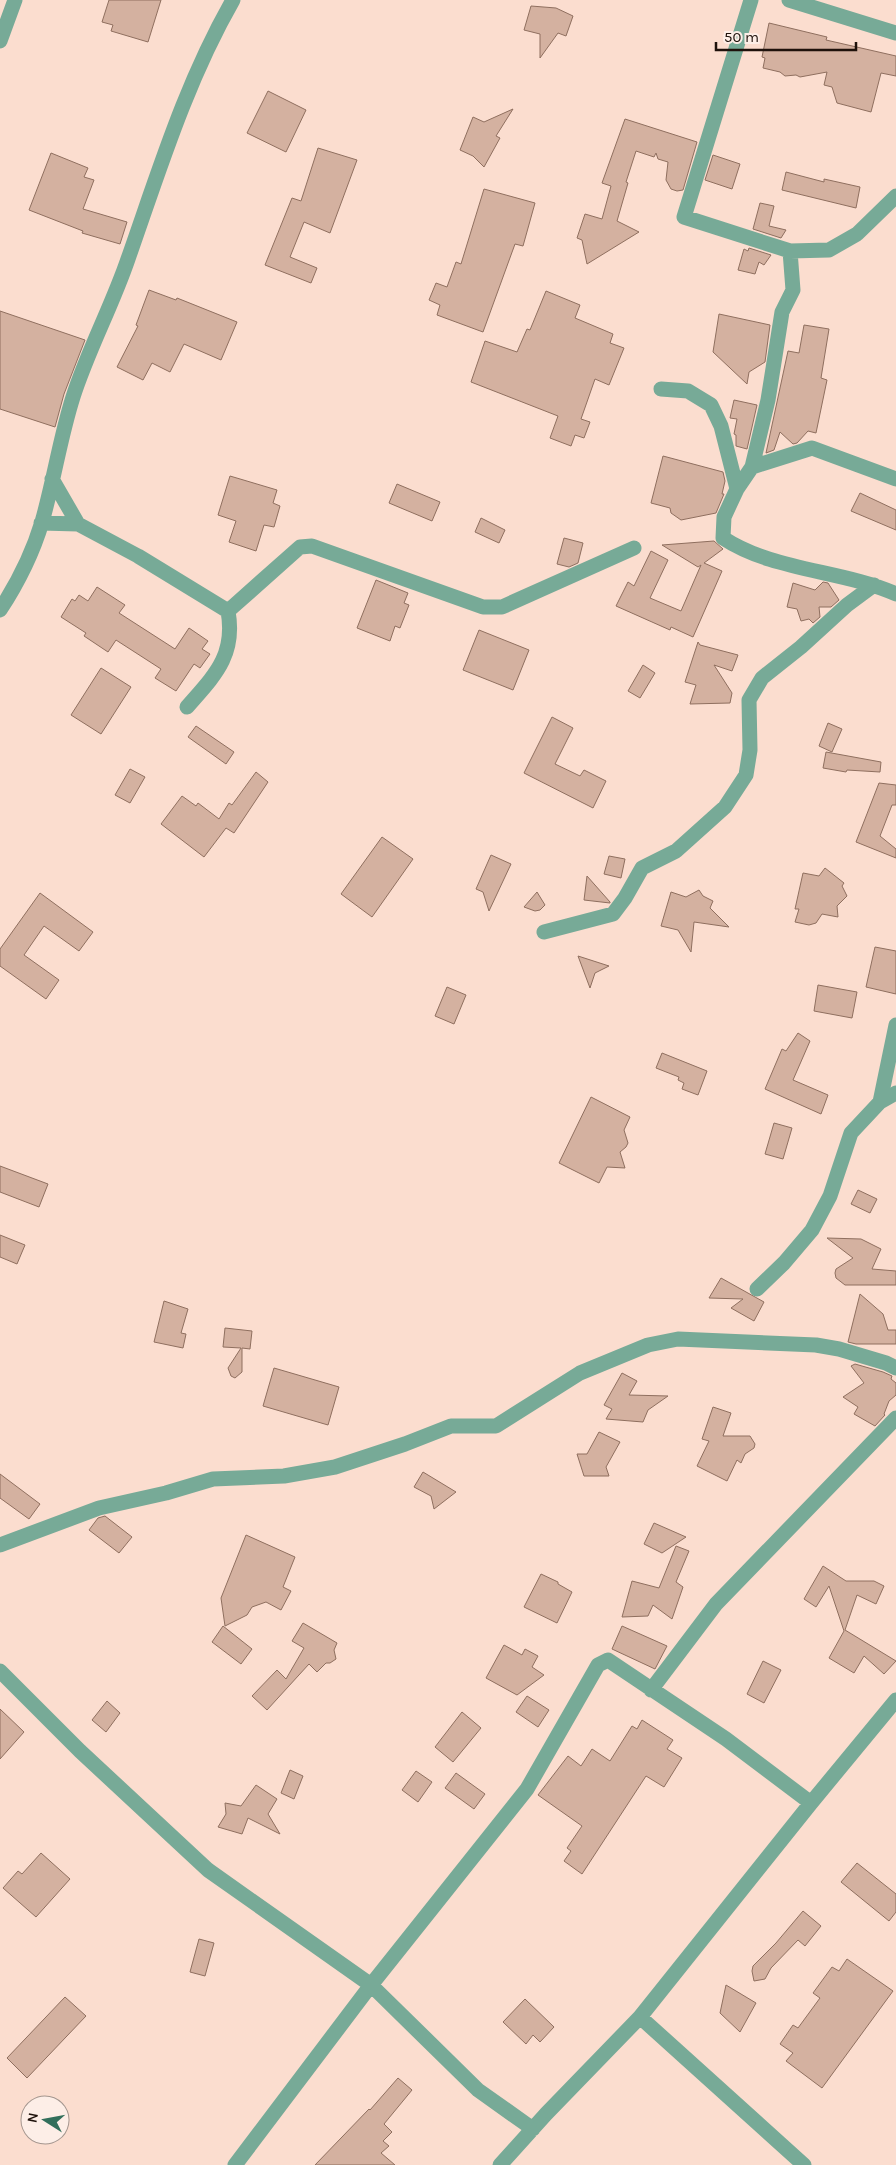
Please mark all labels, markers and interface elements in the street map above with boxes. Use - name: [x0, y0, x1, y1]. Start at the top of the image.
- scale bar: [716, 20, 856, 52]
- text: 50 m: [724, 28, 759, 46]
- north arrow: [20, 2095, 70, 2145]
- text: N: [23, 2111, 42, 2124]

